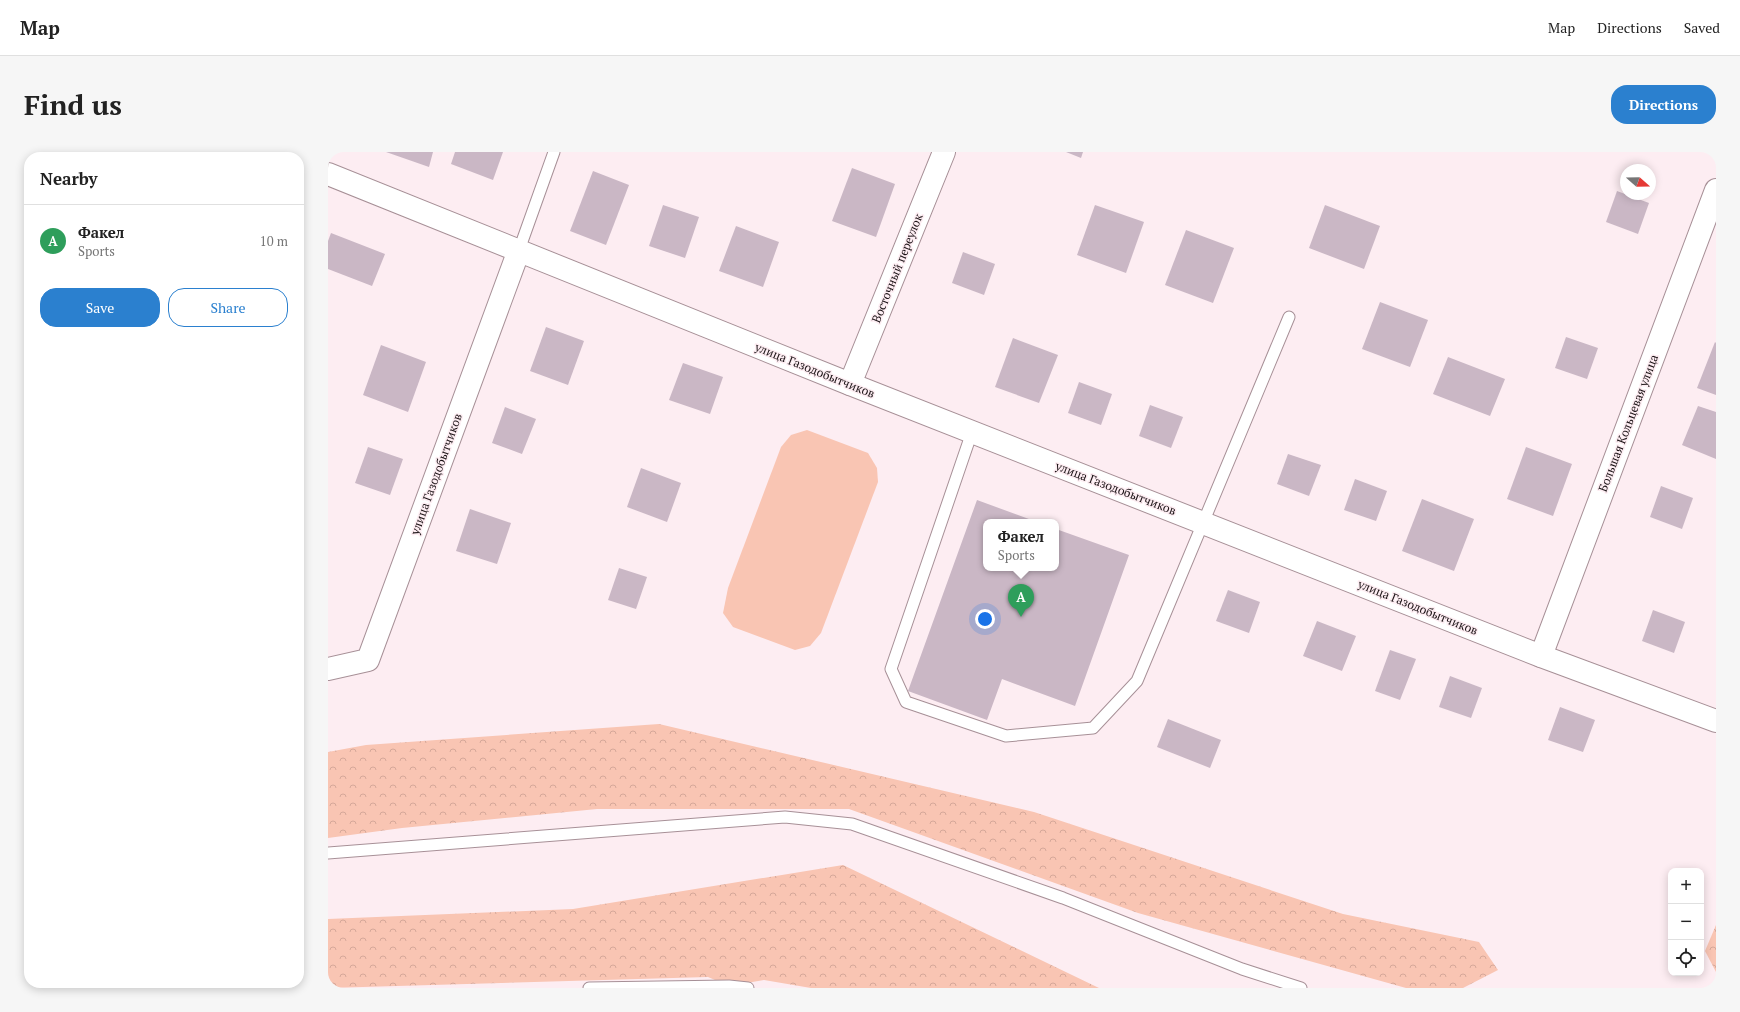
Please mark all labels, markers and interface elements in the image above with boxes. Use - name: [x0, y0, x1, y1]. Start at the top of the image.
- text: Map: [20, 15, 60, 40]
- text: Map: [1548, 18, 1575, 37]
- text: Directions: [1597, 18, 1662, 37]
- text: Saved: [1684, 18, 1720, 37]
- button: Directions: [1611, 85, 1716, 124]
- text: Find us: [24, 86, 122, 123]
- north arrow: [1620, 164, 1656, 200]
- text: Nearby: [40, 167, 98, 190]
- street label: Восточный переулок: [868, 211, 926, 325]
- text: Факел: [78, 222, 124, 242]
- text: A: [48, 232, 58, 250]
- text: 10 m: [260, 232, 288, 250]
- text: Sports: [78, 242, 115, 260]
- button: Save: [40, 288, 160, 327]
- button: Share: [168, 288, 288, 327]
- street label: улица Газодобытчиков: [752, 339, 877, 401]
- street label: Большая Кольцевая улица: [1595, 352, 1661, 494]
- street label: улица Газодобытчиков: [407, 411, 465, 538]
- street label: улица Газодобытчиков: [1053, 458, 1179, 518]
- popup: [983, 519, 1059, 571]
- text: Факел: [998, 526, 1044, 546]
- text: Sports: [998, 546, 1035, 564]
- street label: улица Газодобытчиков: [1355, 576, 1480, 638]
- pin: A: [1008, 584, 1034, 617]
- your location: [975, 609, 995, 629]
- map controls: [1668, 868, 1704, 976]
- button: +: [1668, 868, 1704, 904]
- button: −: [1668, 904, 1704, 940]
- button: locate: [1668, 940, 1704, 976]

